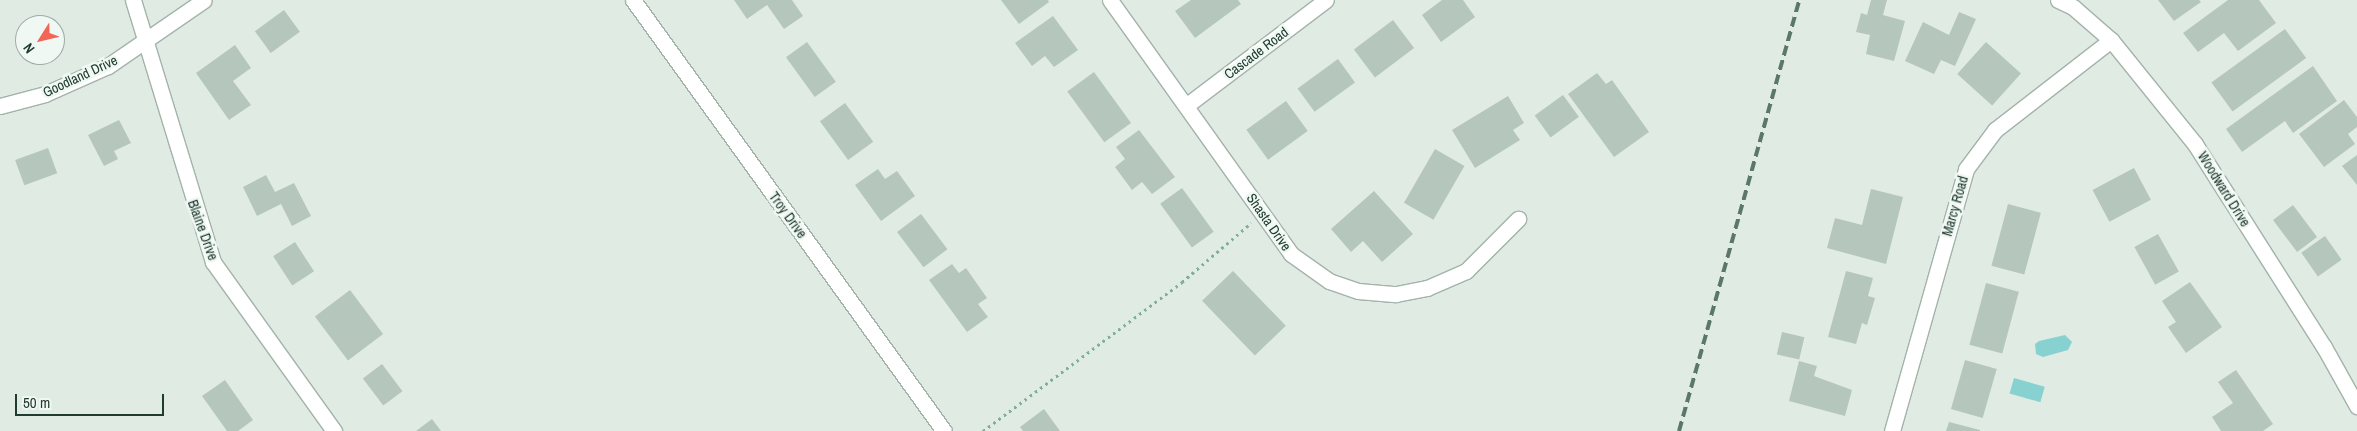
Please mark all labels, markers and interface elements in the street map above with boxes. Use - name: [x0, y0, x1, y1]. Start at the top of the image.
- north arrow: [15, 15, 65, 65]
- street label: Cascade Road: [1221, 23, 1291, 83]
- text: N: [19, 40, 38, 57]
- street label: Goodland Drive: [40, 51, 120, 101]
- street label: Woodward Drive: [2194, 148, 2254, 230]
- street label: Marcy Road: [1938, 174, 1972, 238]
- street label: Troy Drive: [766, 189, 810, 241]
- street label: Shasta Drive: [1243, 190, 1295, 254]
- street label: Blaine Drive: [184, 197, 222, 263]
- scale bar: [18, 384, 166, 416]
- text: 50 m: [23, 392, 50, 413]

